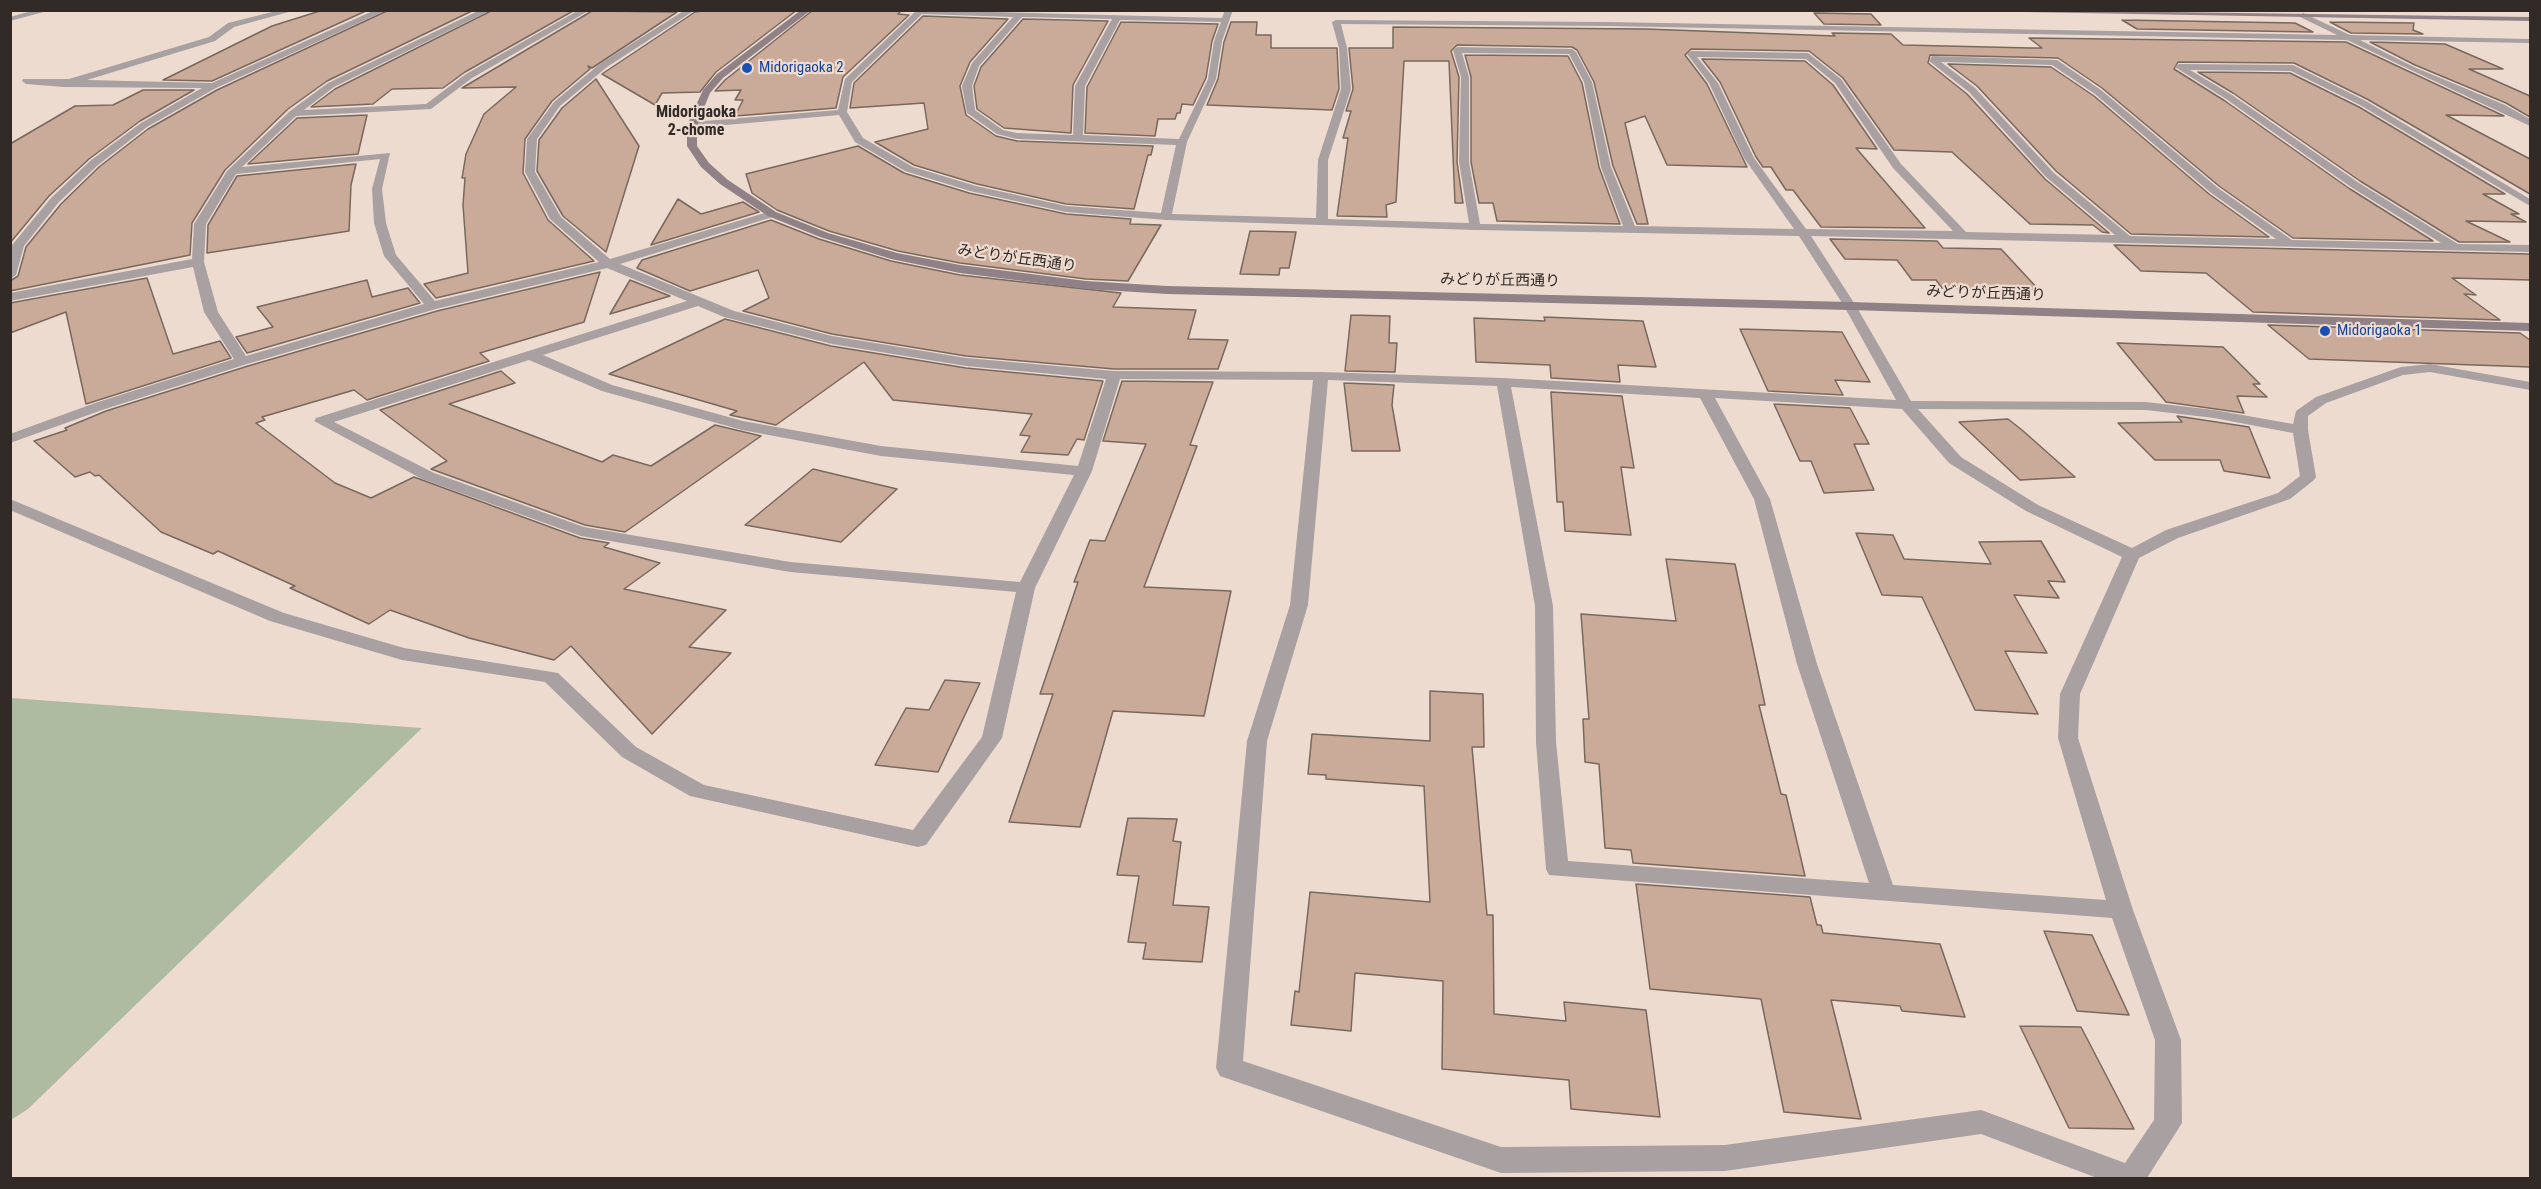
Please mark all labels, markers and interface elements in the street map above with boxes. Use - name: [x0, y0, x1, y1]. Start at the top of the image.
- place label: Midorigaoka 2: [759, 59, 844, 77]
- marker: Midorigaoka 2: [740, 61, 754, 75]
- district label: Midorigaoka 2-chome: [656, 103, 736, 141]
- street label: みどりが丘西通り: [956, 242, 1078, 276]
- street label: みどりが丘西通り: [1440, 271, 1560, 291]
- street label: みどりが丘西通り: [1926, 283, 2046, 305]
- place label: Midorigaoka 1: [2337, 322, 2422, 340]
- marker: Midorigaoka 1: [2318, 324, 2332, 338]

